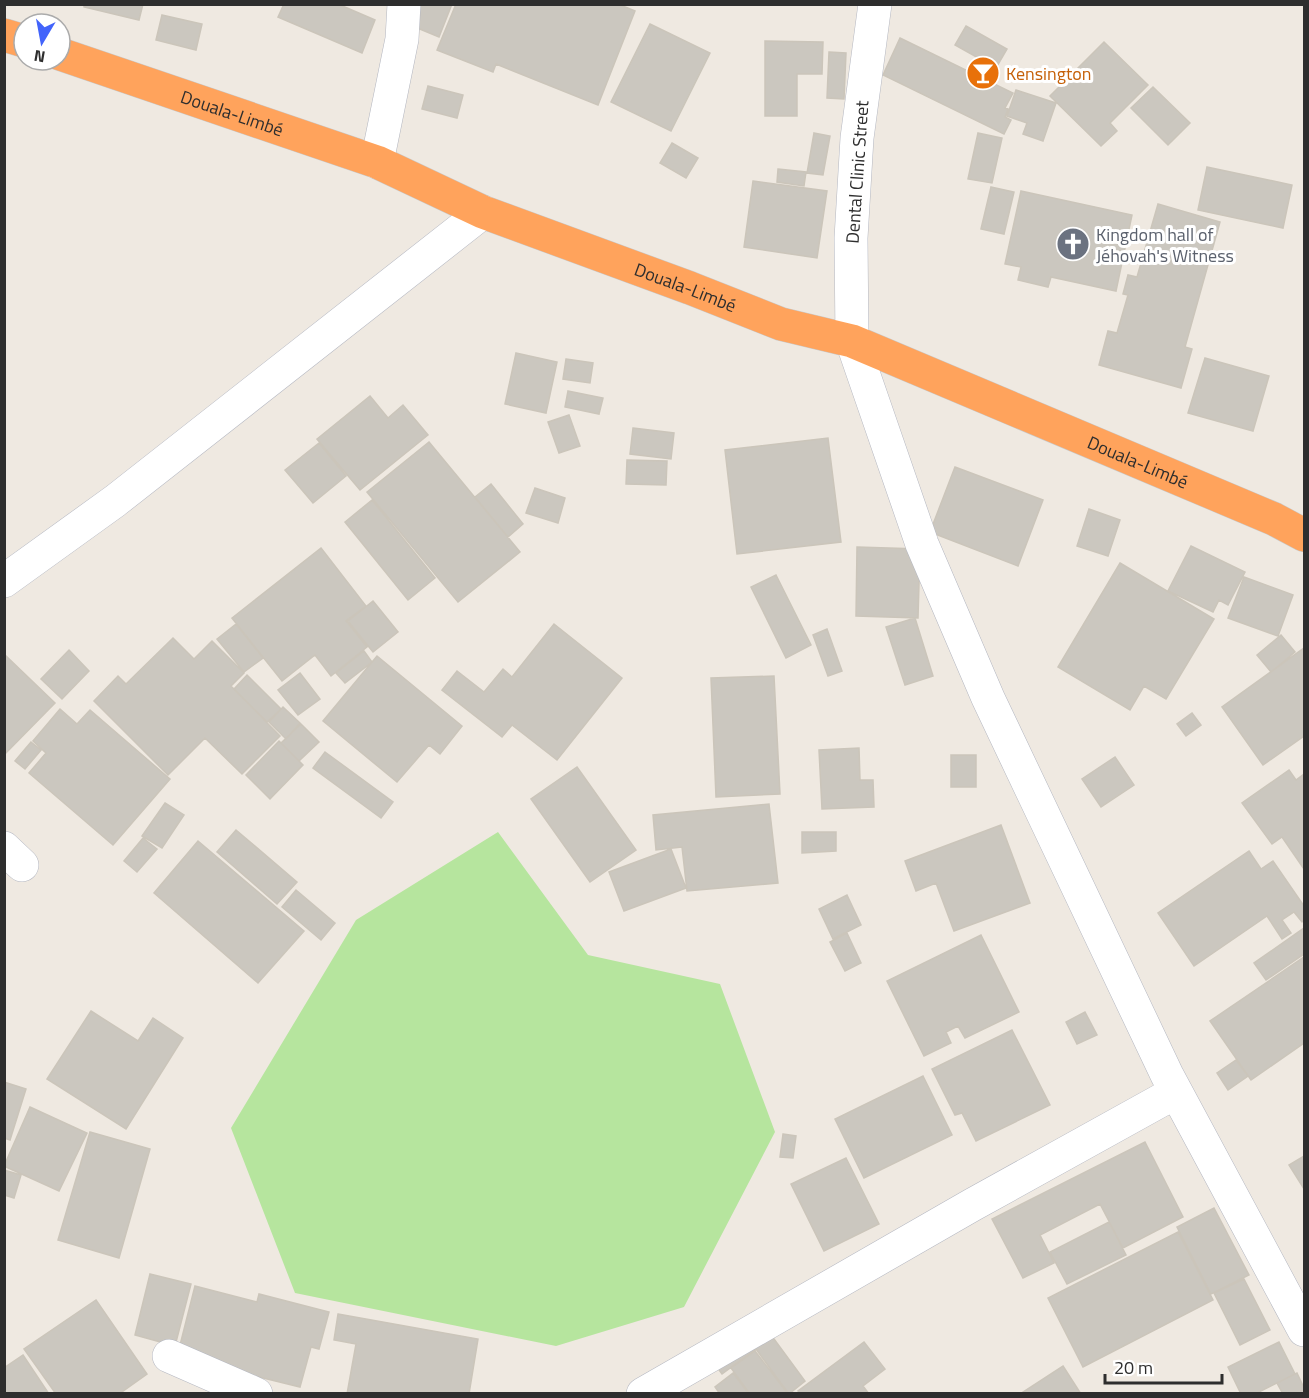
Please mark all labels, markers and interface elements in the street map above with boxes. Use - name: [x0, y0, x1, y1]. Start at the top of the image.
- north arrow: [12, 12, 72, 72]
- text: N: [32, 44, 47, 70]
- bar icon: Kensington: [965, 55, 1001, 91]
- place label: Kensington: [1006, 60, 1091, 87]
- street label: Douala-Limbé: [177, 83, 287, 143]
- street label: Dental Clinic Street: [839, 99, 876, 245]
- place label: Kingdom hall of Jéhovah's Witness: [1096, 221, 1234, 269]
- church icon: Kingdom hall of Jéhovah's Witness: [1055, 226, 1091, 262]
- street label: Douala-Limbé: [631, 255, 740, 319]
- street label: Douala-Limbé: [1084, 428, 1193, 495]
- scale bar: [1105, 1347, 1222, 1385]
- text: 20 m: [1114, 1354, 1153, 1381]

